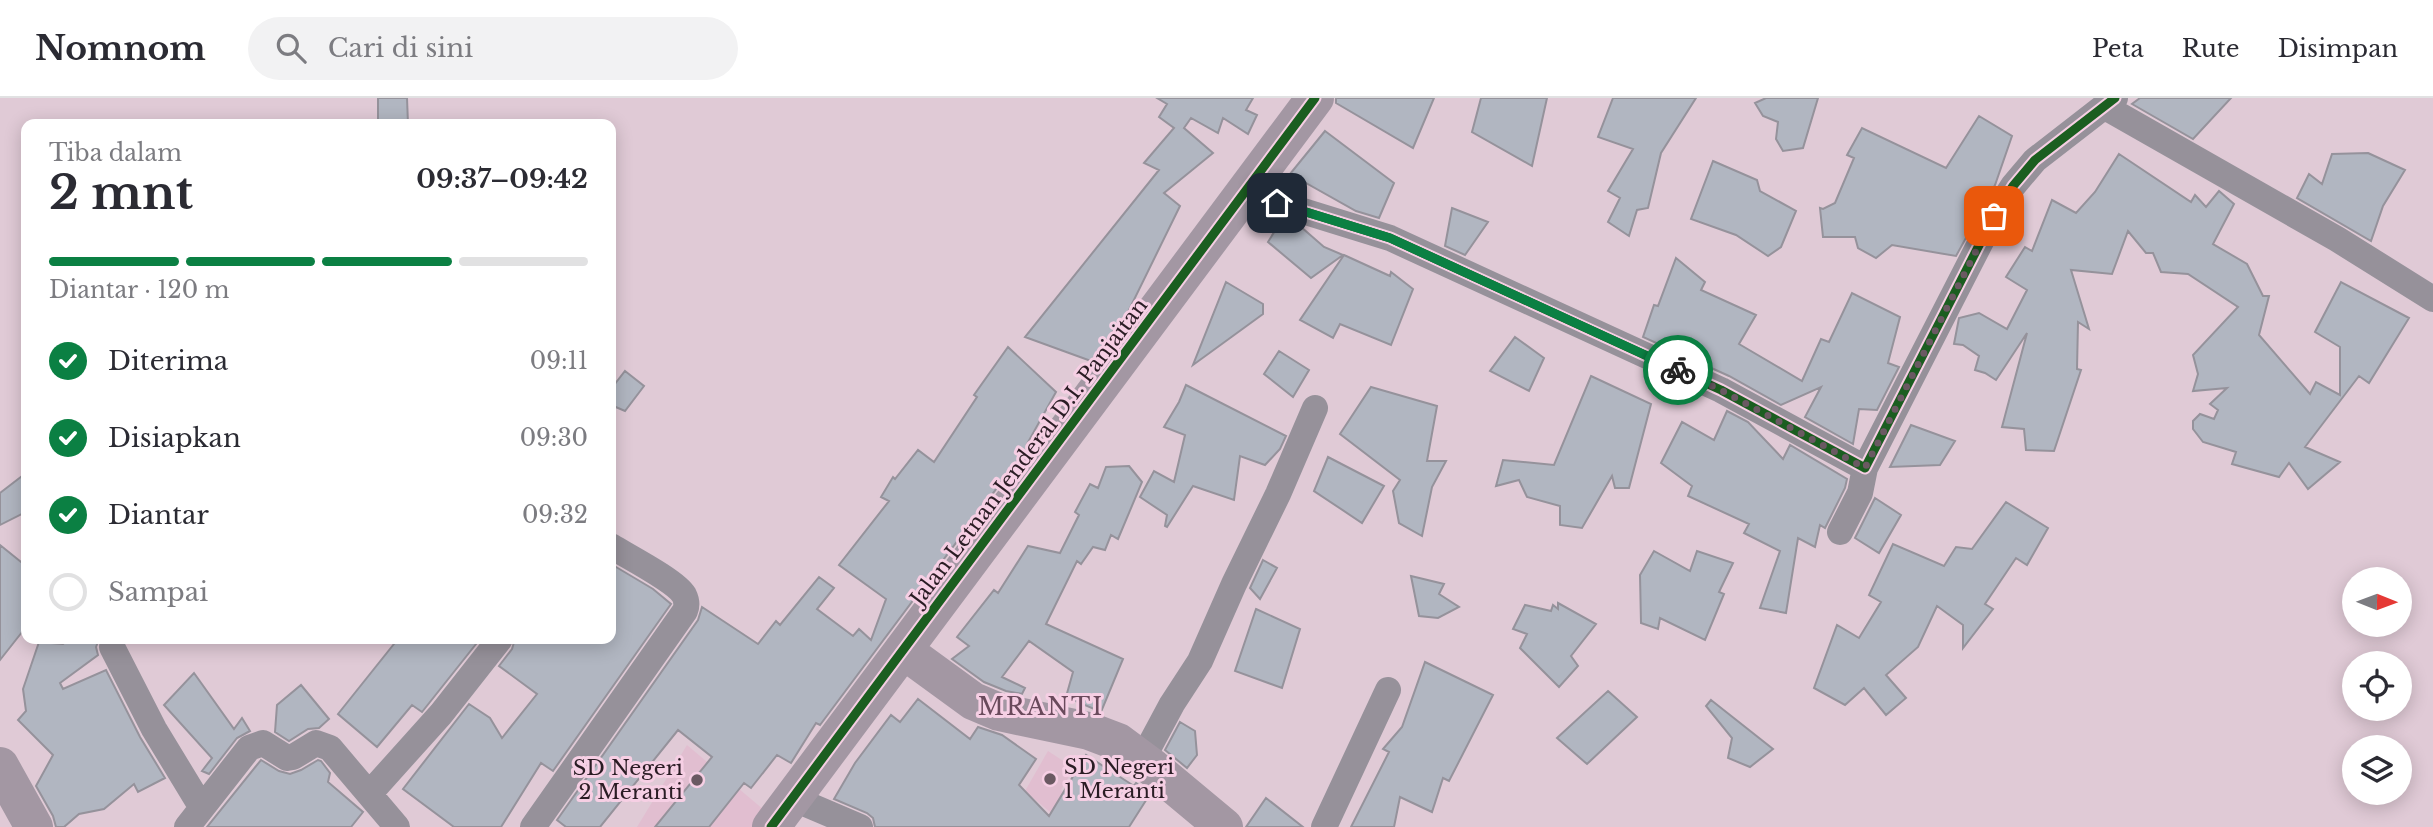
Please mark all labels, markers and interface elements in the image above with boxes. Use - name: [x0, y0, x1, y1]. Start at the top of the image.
- search box: [248, 17, 738, 80]
- text: Nomnom: [35, 28, 206, 69]
- icon: search: [272, 29, 310, 67]
- text: Cari di sini: [328, 32, 473, 64]
- text: Peta: [2092, 34, 2144, 63]
- text: Rute: [2182, 34, 2240, 63]
- text: Disimpan: [2278, 34, 2398, 63]
- text: Tiba dalam: [49, 139, 182, 167]
- text: 09:37–09:42: [416, 163, 588, 195]
- text: 2 mnt: [49, 164, 193, 221]
- pin: [1247, 173, 1307, 233]
- icon: home: [1258, 184, 1296, 222]
- pin: [1964, 186, 2024, 246]
- icon: bag: [1975, 197, 2013, 235]
- text: Diantar · 120 m: [49, 276, 229, 304]
- street label: Jalan Letnan Jenderal D.I. Panjaitan: [903, 293, 1153, 613]
- courier: [1643, 335, 1713, 405]
- icon: check: [49, 342, 87, 380]
- text: Diterima: [108, 345, 228, 377]
- text: 09:11: [530, 347, 588, 375]
- icon: bike: [1659, 351, 1697, 389]
- icon: check: [49, 419, 87, 457]
- text: Disiapkan: [108, 422, 241, 454]
- text: 09:30: [520, 424, 588, 452]
- icon: check: [49, 496, 87, 534]
- text: Diantar: [108, 499, 209, 531]
- text: 09:32: [522, 501, 588, 529]
- north arrow: [2342, 567, 2412, 637]
- map controls: [2342, 567, 2412, 805]
- text: Sampai: [108, 576, 208, 608]
- button: locate: [2342, 651, 2412, 721]
- district label: MRANTI: [978, 692, 1104, 721]
- button: layers: [2342, 735, 2412, 805]
- place label: SD Negeri 1 Meranti: [1064, 754, 1174, 804]
- place label: SD Negeri 2 Meranti: [573, 755, 683, 805]
- marker: SD Negeri 1 Meranti: [1042, 771, 1058, 787]
- marker: SD Negeri 2 Meranti: [689, 772, 705, 788]

